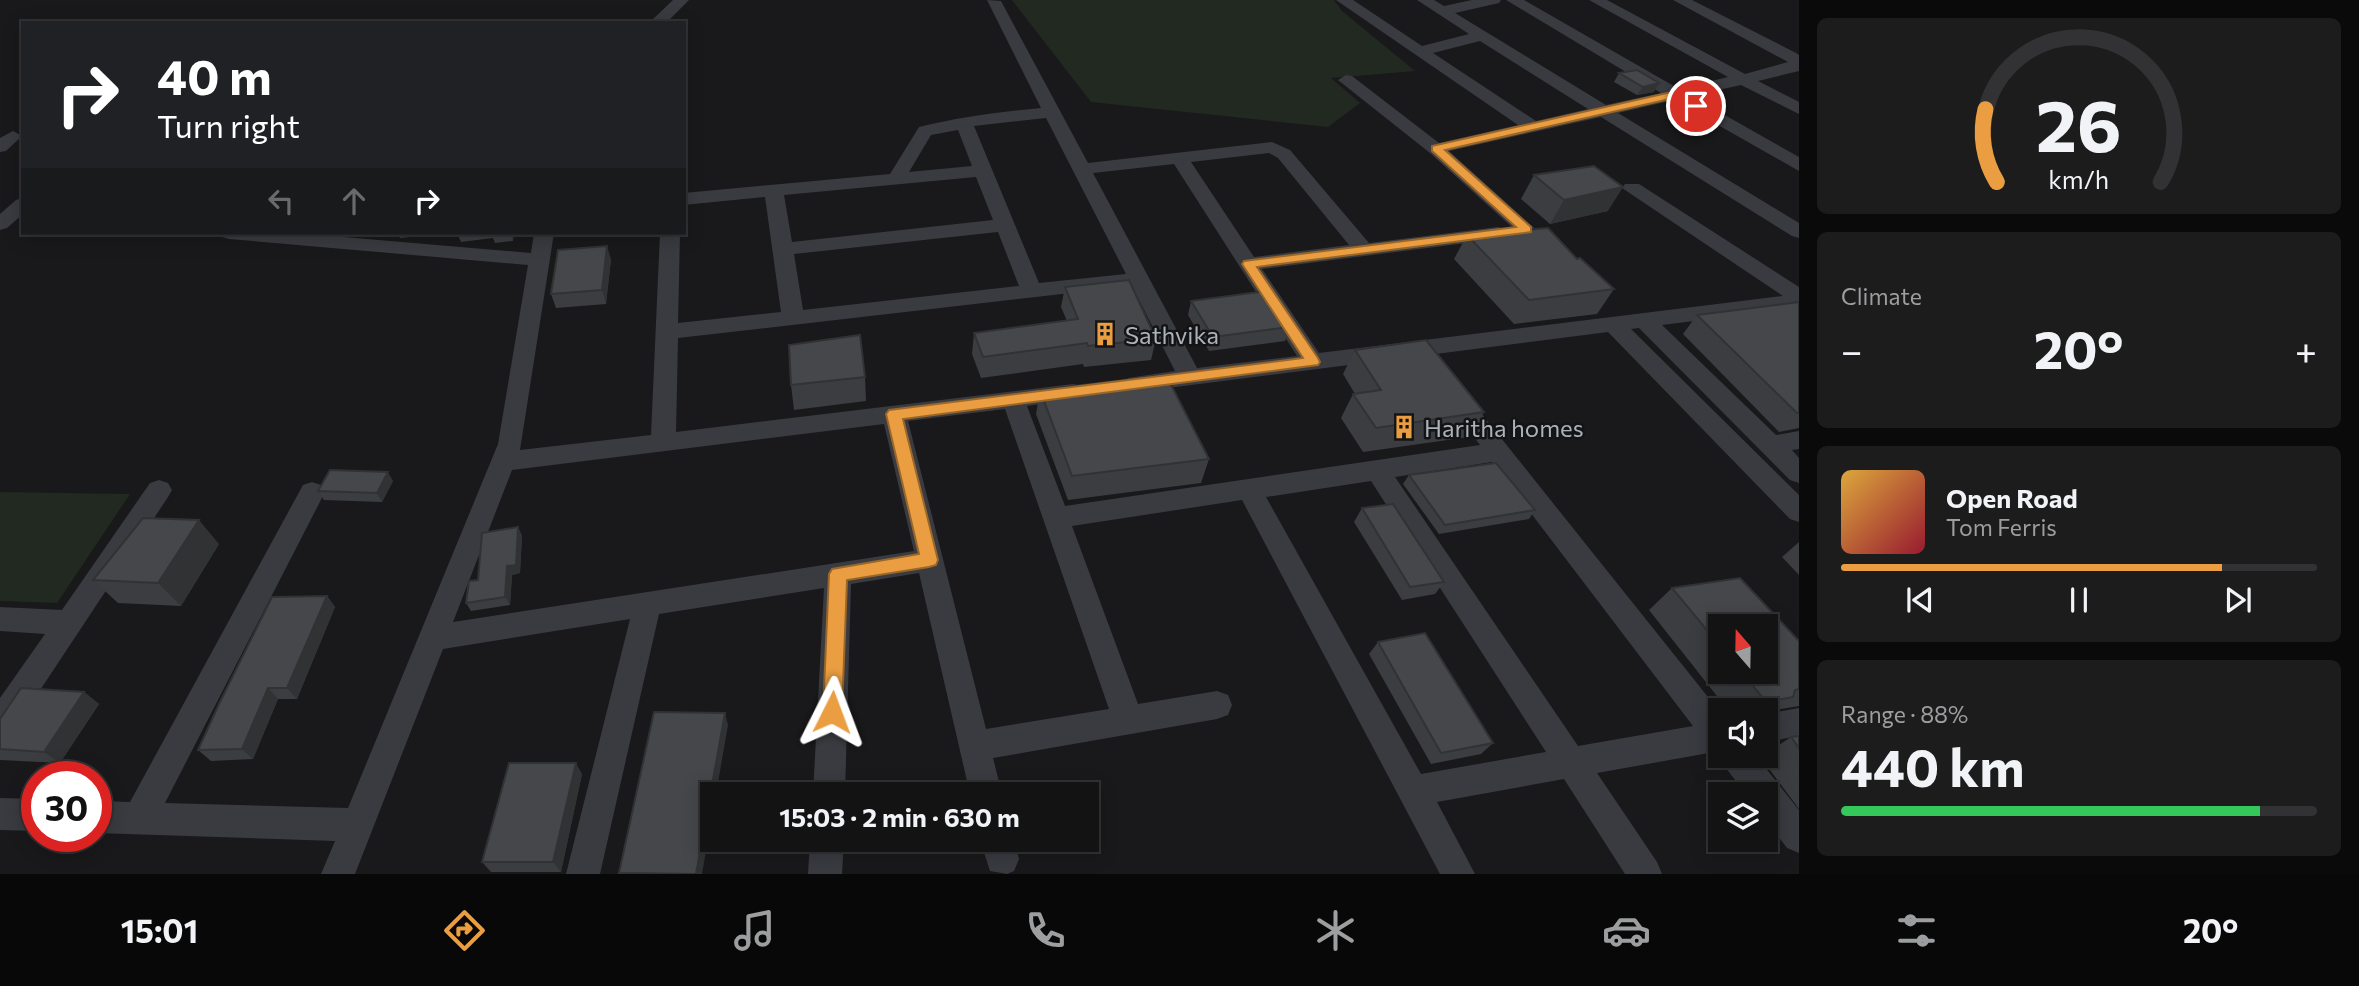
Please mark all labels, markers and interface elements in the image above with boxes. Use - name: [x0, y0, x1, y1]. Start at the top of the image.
- text: 40 m: [157, 45, 272, 105]
- icon: right: [42, 49, 133, 140]
- pin: [1666, 76, 1726, 136]
- text: 26: [2036, 78, 2122, 167]
- icon: arrive: [1677, 87, 1715, 125]
- text: Turn right: [157, 105, 300, 145]
- text: km/h: [2049, 164, 2109, 194]
- icon: left: [262, 182, 300, 220]
- icon: ahead: [335, 182, 373, 220]
- icon: right: [408, 182, 446, 220]
- text: Climate: [1841, 282, 1922, 310]
- text: 20°: [2034, 316, 2124, 380]
- building icon: Sathvika: [1091, 320, 1119, 348]
- place label: Sathvika: [1125, 320, 1219, 349]
- text: −: [1841, 326, 1863, 373]
- text: +: [2295, 326, 2317, 373]
- building icon: Haritha homes: [1390, 413, 1418, 441]
- place label: Haritha homes: [1424, 413, 1584, 442]
- text: Open Road: [1946, 482, 2078, 513]
- text: Tom Ferris: [1946, 513, 2057, 541]
- icon: previous: [1901, 581, 1939, 619]
- icon: pause: [2060, 581, 2098, 619]
- icon: next: [2219, 581, 2257, 619]
- north arrow: [1708, 614, 1778, 684]
- map controls: [1708, 614, 1778, 852]
- position arrow: [795, 675, 869, 749]
- button: sound: [1708, 698, 1778, 768]
- text: Range · 88%: [1841, 700, 1968, 728]
- text: 440 km: [1841, 734, 2025, 798]
- speed limit sign: 30: [21, 761, 112, 852]
- button: layers: [1708, 782, 1778, 852]
- text: 15:03 · 2 min · 630 m: [779, 801, 1020, 832]
- icon: directions: [440, 906, 489, 955]
- icon: music: [730, 906, 779, 955]
- icon: phone: [1021, 906, 1070, 955]
- icon: climate: [1311, 906, 1360, 955]
- icon: car: [1602, 906, 1651, 955]
- icon: filters: [1892, 906, 1941, 955]
- text: 15:01: [121, 910, 198, 950]
- text: 20°: [2183, 910, 2238, 950]

